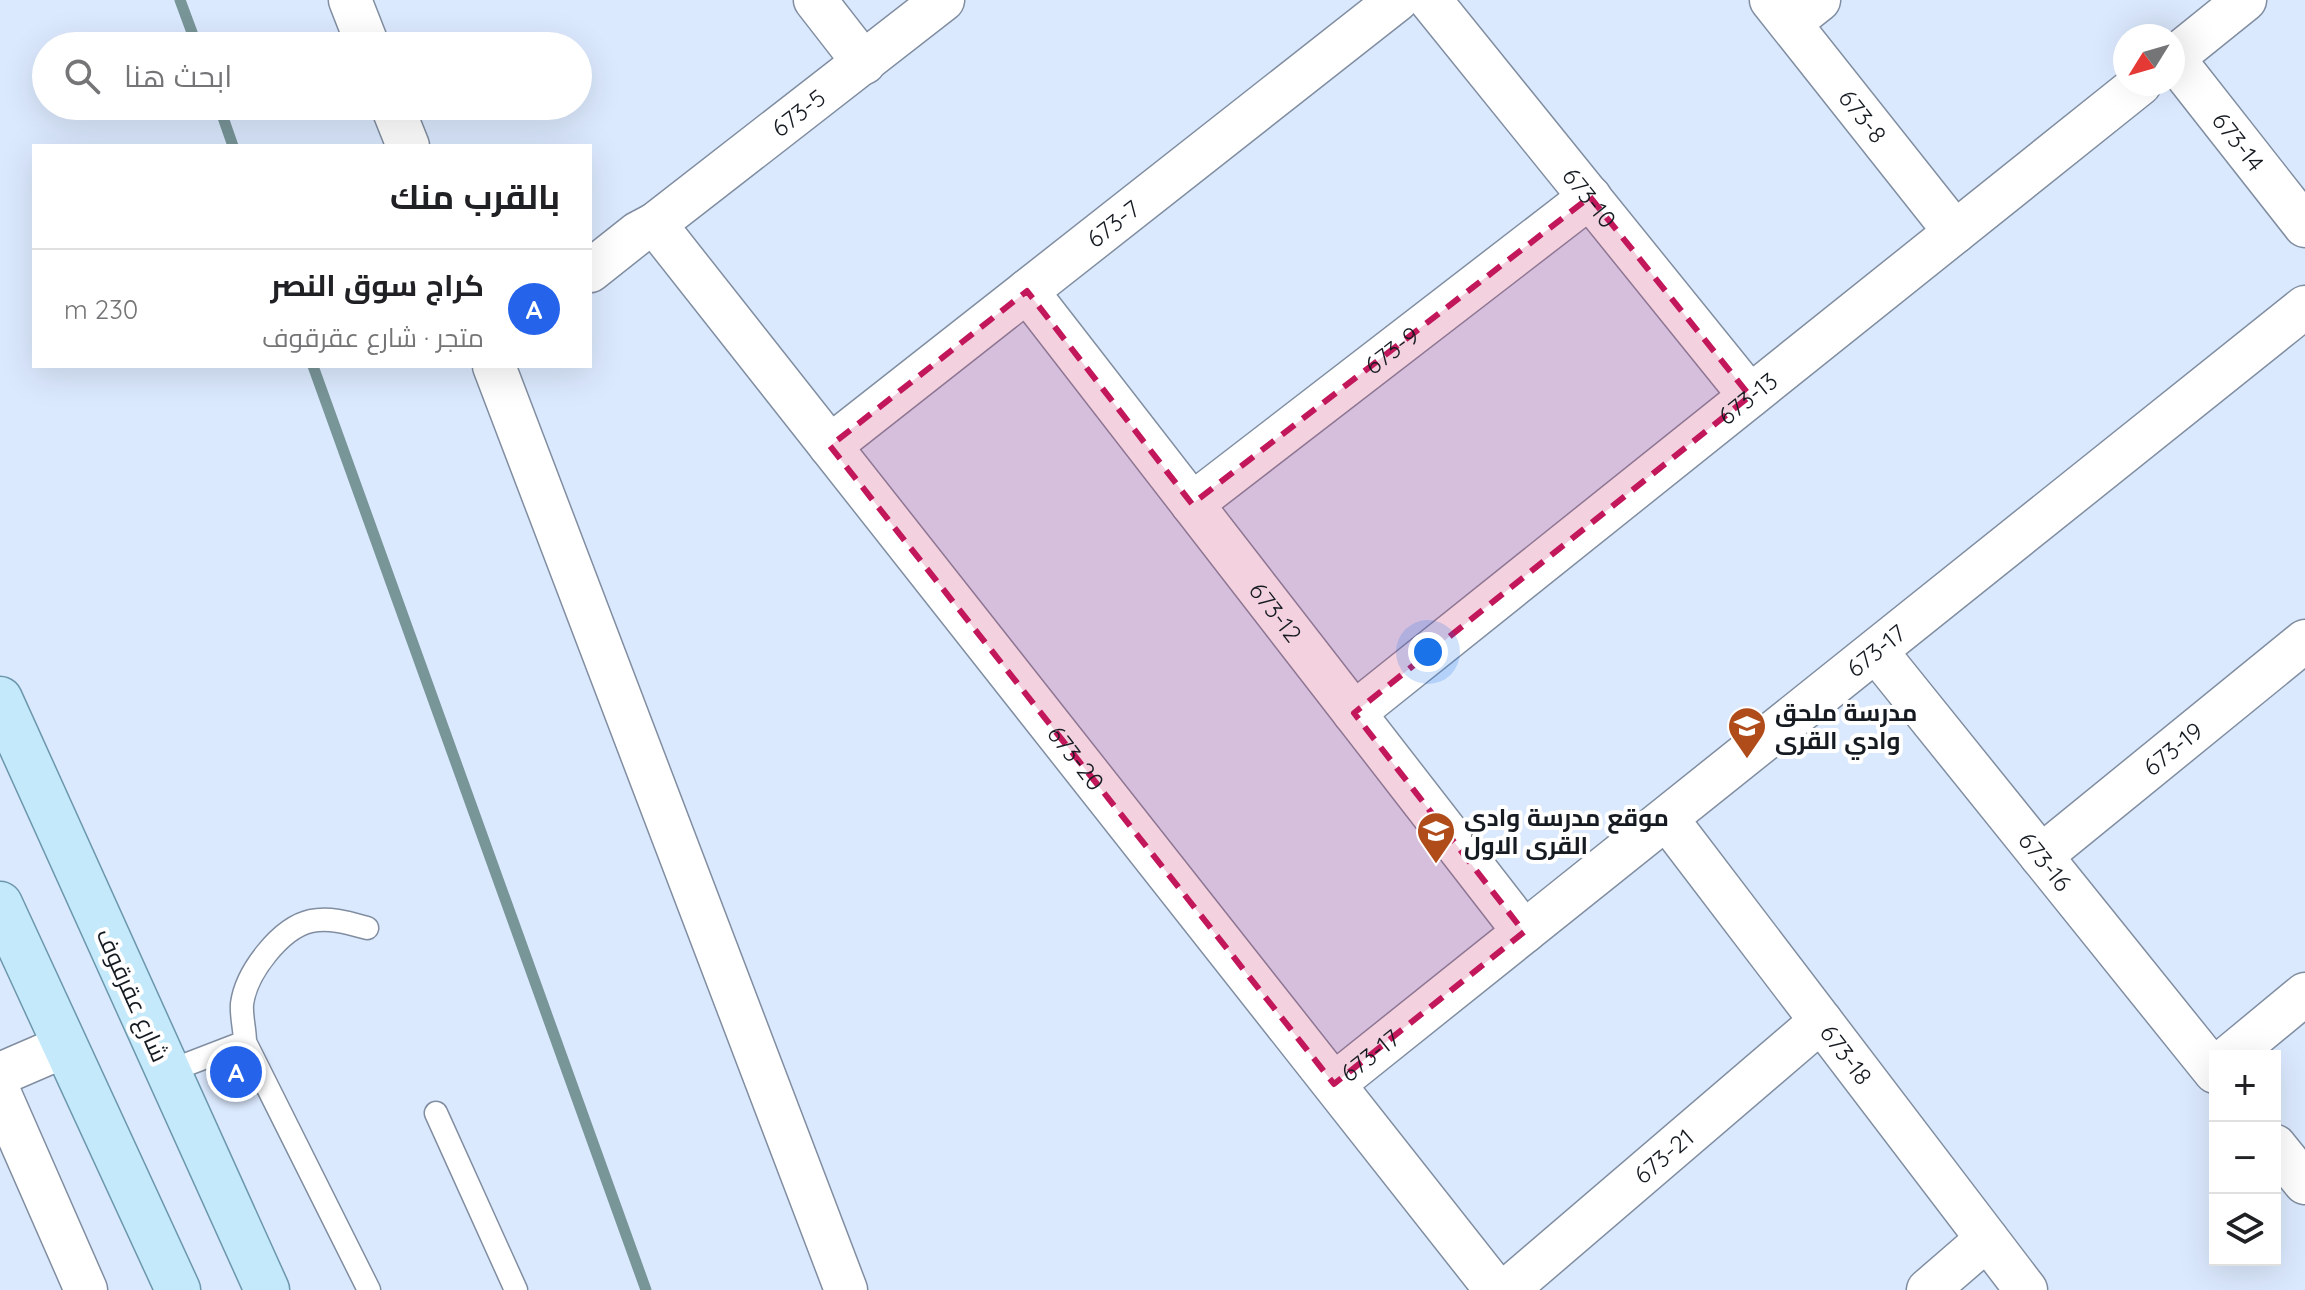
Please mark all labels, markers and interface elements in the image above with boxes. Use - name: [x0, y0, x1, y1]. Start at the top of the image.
- north arrow: [2113, 24, 2185, 96]
- search box: [32, 32, 592, 120]
- icon: search: [60, 54, 104, 98]
- text: ابحث هنا: [124, 57, 232, 95]
- street label: 673-5: [765, 82, 831, 143]
- street label: 673-8: [1833, 83, 1893, 149]
- street label: 673-14: [2206, 106, 2271, 177]
- street label: 673-10: [1556, 161, 1623, 234]
- text: بالقرب منك: [390, 175, 560, 218]
- street label: 673-7: [1080, 193, 1146, 254]
- text: كراج سوق النصر: [271, 266, 484, 304]
- text: 230 m: [64, 293, 138, 326]
- text: A: [526, 293, 542, 326]
- street label: 673-9: [1358, 320, 1425, 380]
- text: متجر · شارع عقرقوف: [262, 321, 484, 354]
- street label: 673-13: [1712, 365, 1783, 431]
- street label: 673-12: [1243, 576, 1309, 648]
- street label: 673-17: [1840, 618, 1911, 683]
- your location: [1408, 632, 1448, 672]
- place label: مدرسة ملحق وادي القرى: [1775, 697, 1917, 760]
- school or university icon: مدرسة ملحق وادي القرى: [1726, 705, 1768, 760]
- street label: 673-19: [2137, 715, 2209, 782]
- street label: 673-20: [1041, 719, 1111, 797]
- place label: موقع مدرسة وادي القرى الاول: [1464, 802, 1669, 860]
- school or university icon: موقع مدرسة وادي القرى الاول: [1415, 810, 1457, 865]
- street label: 673-16: [2012, 825, 2078, 897]
- street label: شارع عقرقوف: [88, 924, 176, 1067]
- street label: 673-18: [1814, 1018, 1879, 1091]
- street label: 673-17: [1334, 1023, 1406, 1088]
- pin: A: [210, 1042, 262, 1102]
- map controls: [2209, 1050, 2281, 1266]
- button: +: [2209, 1050, 2281, 1122]
- street label: 673-21: [1627, 1122, 1700, 1190]
- button: −: [2209, 1122, 2281, 1194]
- button: layers: [2209, 1194, 2281, 1266]

